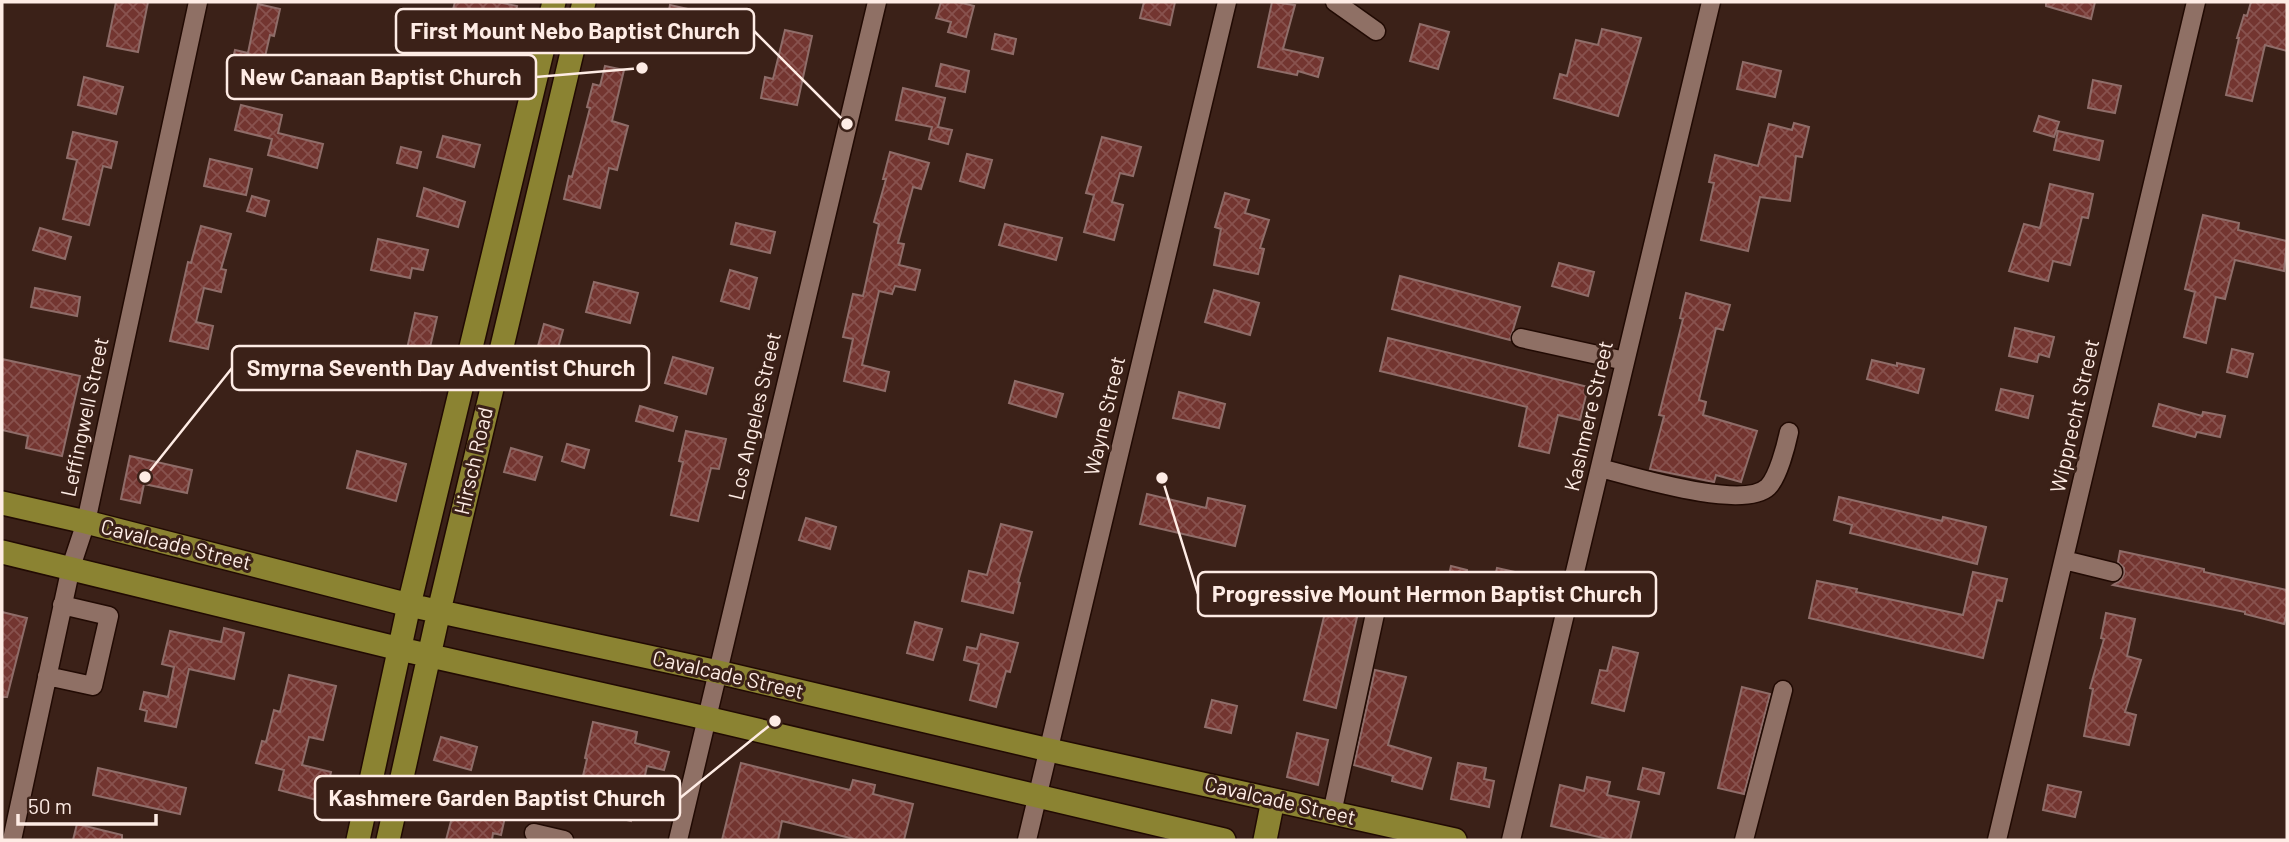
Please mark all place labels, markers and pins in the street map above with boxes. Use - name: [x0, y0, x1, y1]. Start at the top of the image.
- callout: First Mount Nebo Baptist Church: [396, 9, 754, 53]
- callout: New Canaan Baptist Church: [227, 55, 536, 99]
- callout: Smyrna Seventh Day Adventist Church: [232, 346, 649, 390]
- callout: Progressive Mount Hermon Baptist Church: [1198, 572, 1656, 616]
- callout: Kashmere Garden Baptist Church: [315, 776, 680, 820]

